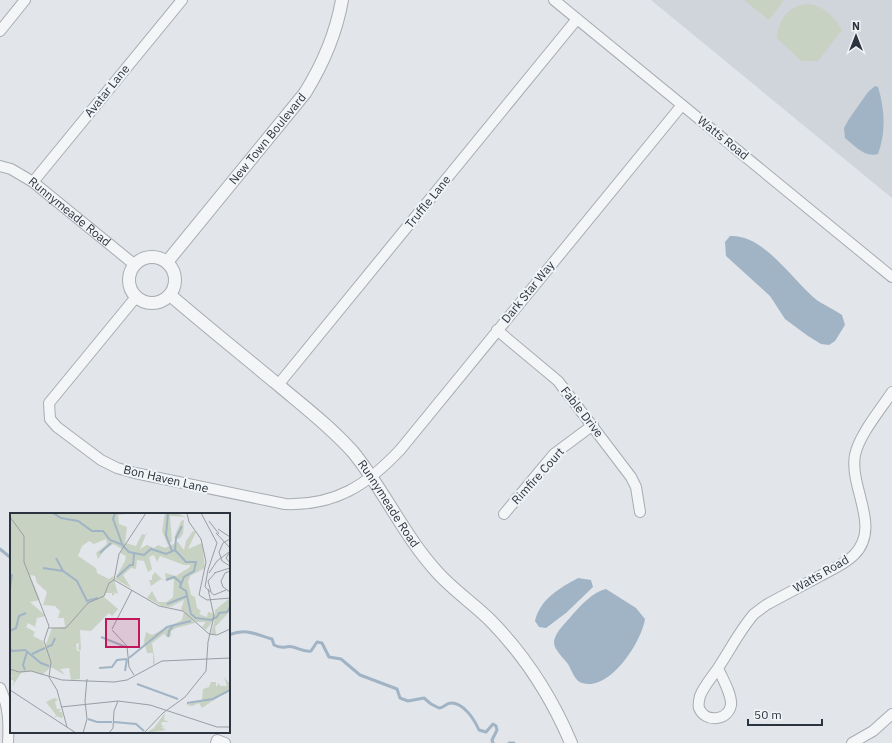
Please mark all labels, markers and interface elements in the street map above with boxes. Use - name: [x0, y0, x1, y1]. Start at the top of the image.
- north arrow: [836, 16, 876, 56]
- text: N: [852, 19, 860, 33]
- street label: Avatar Lane: [81, 61, 133, 120]
- street label: New Town Boulevard: [225, 90, 309, 187]
- street label: Watts Road: [695, 112, 752, 163]
- street label: Truffle Lane: [402, 172, 454, 231]
- street label: Runnymeade Road: [26, 173, 114, 249]
- street label: Dark Star Way: [498, 258, 557, 326]
- street label: Fable Drive: [558, 383, 607, 440]
- street label: Rimfire Court: [508, 444, 567, 507]
- street label: Runnymeade Road: [355, 457, 423, 550]
- street label: Bon Haven Lane: [122, 461, 211, 496]
- inset map: [10, 513, 230, 733]
- street label: Watts Road: [790, 552, 851, 595]
- scale bar: [748, 701, 822, 727]
- text: 50 m: [754, 707, 782, 722]

